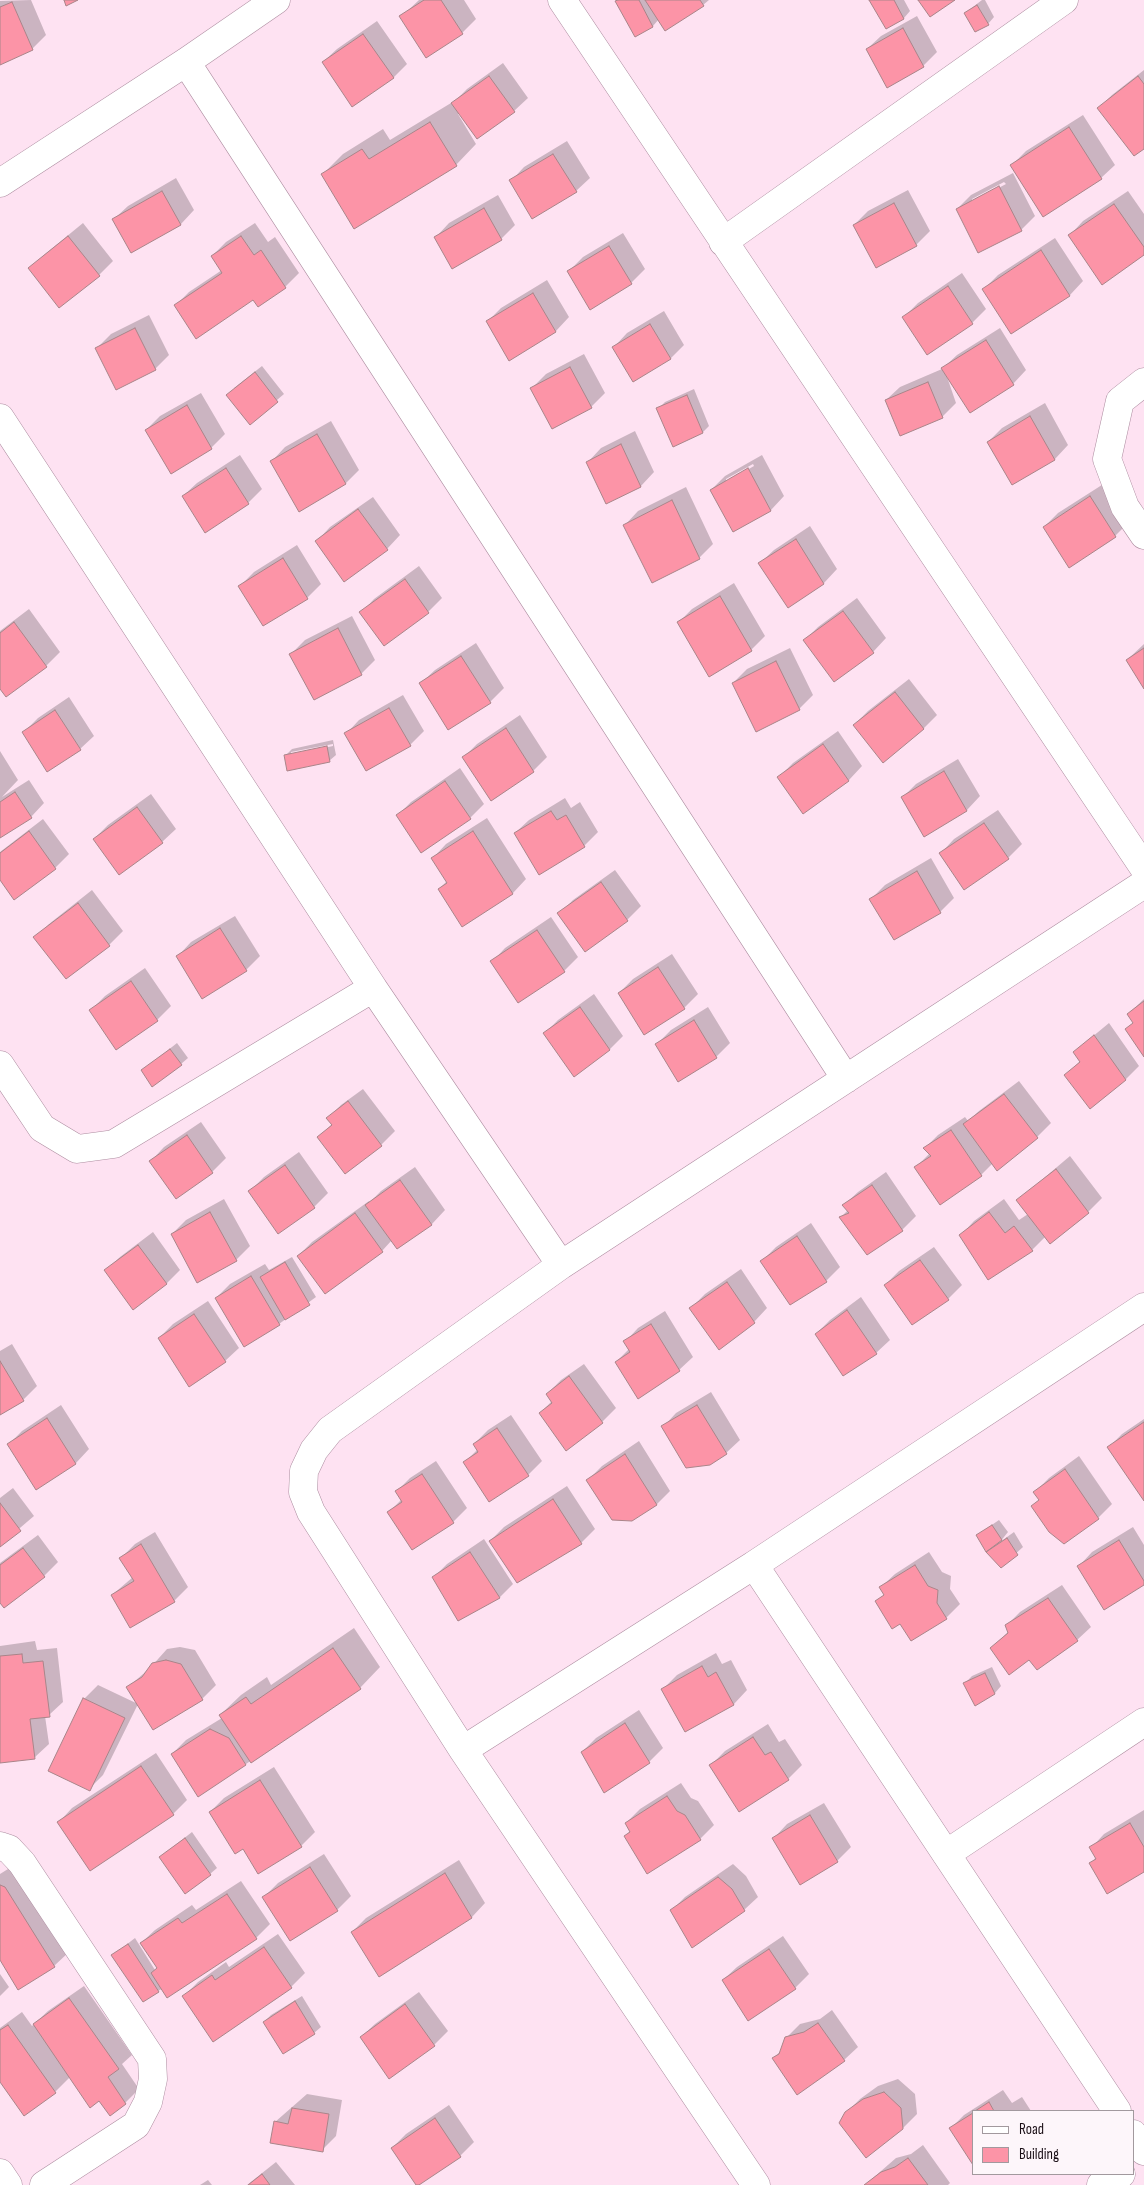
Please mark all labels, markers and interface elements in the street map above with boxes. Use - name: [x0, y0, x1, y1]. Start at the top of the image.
- legend: [972, 2110, 1134, 2175]
- text: Road: [1019, 2120, 1044, 2139]
- text: Building: [1019, 2145, 1059, 2164]

